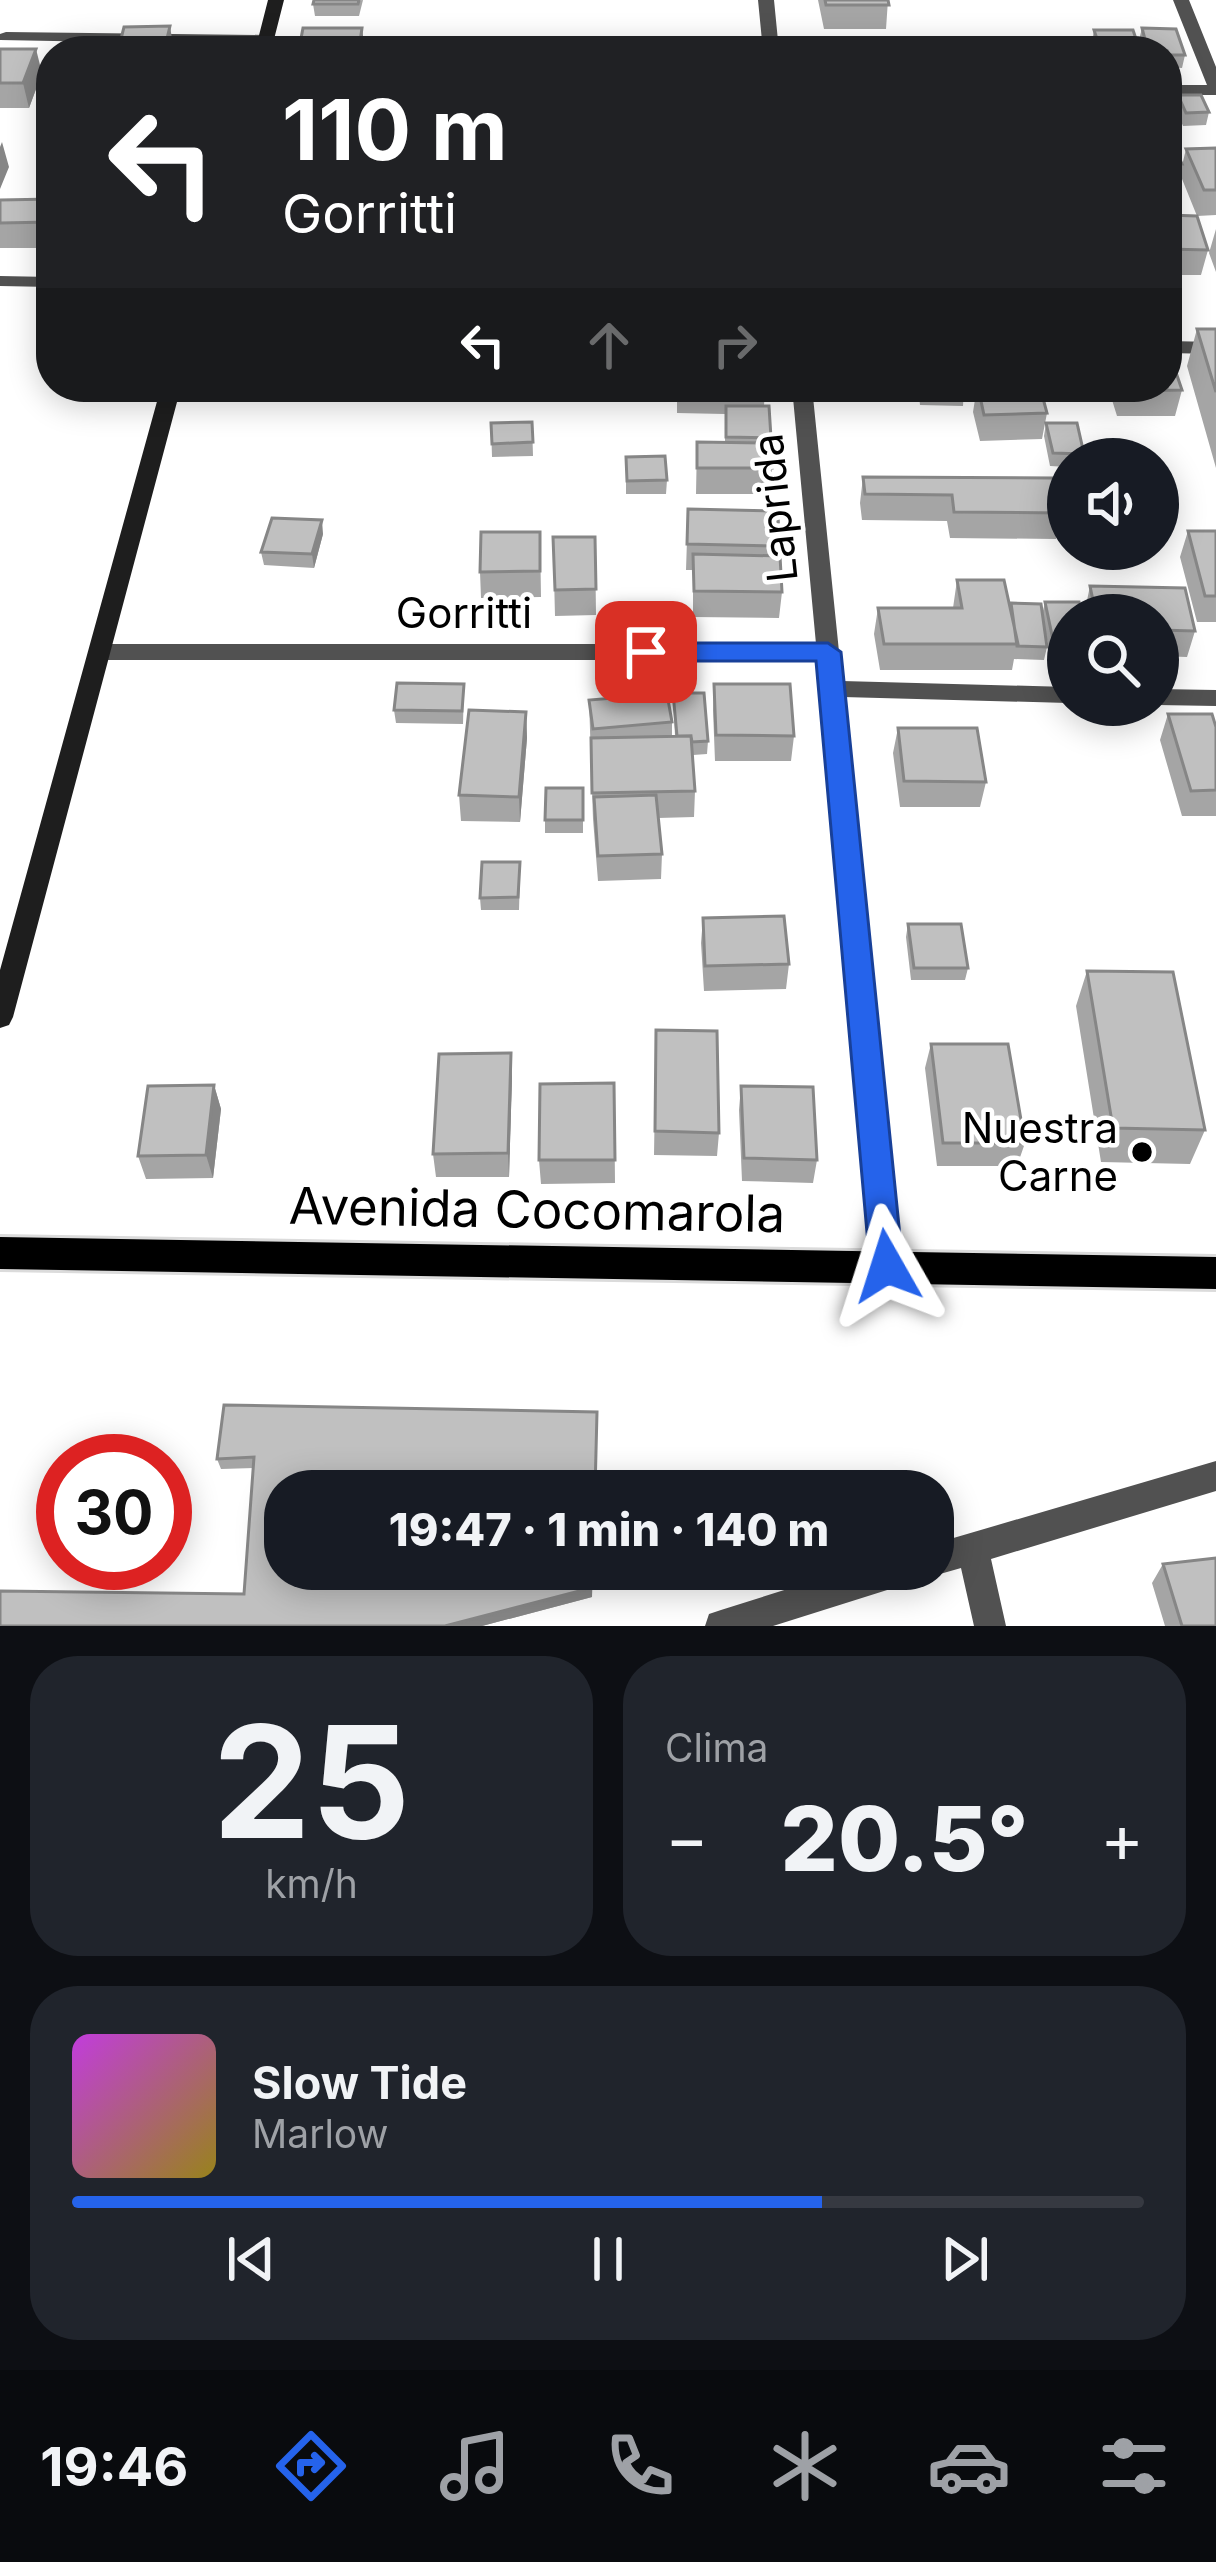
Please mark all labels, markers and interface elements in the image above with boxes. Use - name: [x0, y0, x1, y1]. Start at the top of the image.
- text: 110 m: [282, 79, 508, 180]
- icon: left: [84, 84, 240, 240]
- text: Gorritti: [282, 181, 457, 246]
- icon: left: [450, 312, 516, 378]
- icon: ahead: [576, 312, 642, 378]
- icon: right: [702, 312, 768, 378]
- street label: Laprida: [741, 431, 808, 585]
- map controls: [1047, 438, 1179, 726]
- button: sound: [1047, 438, 1179, 570]
- street label: Gorritti: [396, 587, 532, 638]
- button: search: [1047, 594, 1179, 726]
- pin: [595, 601, 697, 703]
- icon: arrive: [613, 619, 679, 685]
- place label: Nuestra Carne: [962, 1102, 1118, 1201]
- marker: Nuestra Carne: [1129, 1139, 1155, 1165]
- street label: Avenida Cocomarola: [288, 1175, 786, 1244]
- position arrow: [824, 1203, 950, 1329]
- speed limit sign: 30: [36, 1434, 192, 1590]
- text: 19:47 · 1 min · 140 m: [389, 1502, 829, 1557]
- text: 25: [213, 1687, 410, 1876]
- text: Clima: [665, 1724, 768, 1771]
- text: 20.5°: [781, 1784, 1028, 1893]
- text: −: [665, 1798, 709, 1878]
- text: +: [1100, 1798, 1144, 1878]
- text: km/h: [265, 1860, 358, 1907]
- text: Slow Tide: [252, 2055, 467, 2110]
- text: Marlow: [252, 2110, 388, 2157]
- icon: previous: [218, 2226, 284, 2292]
- icon: pause: [575, 2226, 641, 2292]
- icon: next: [932, 2226, 998, 2292]
- icon: directions: [269, 2424, 353, 2508]
- icon: music: [433, 2424, 517, 2508]
- icon: phone: [598, 2424, 682, 2508]
- icon: climate: [763, 2424, 847, 2508]
- icon: car: [927, 2424, 1011, 2508]
- icon: filters: [1092, 2424, 1176, 2508]
- text: 19:46: [40, 2434, 188, 2499]

